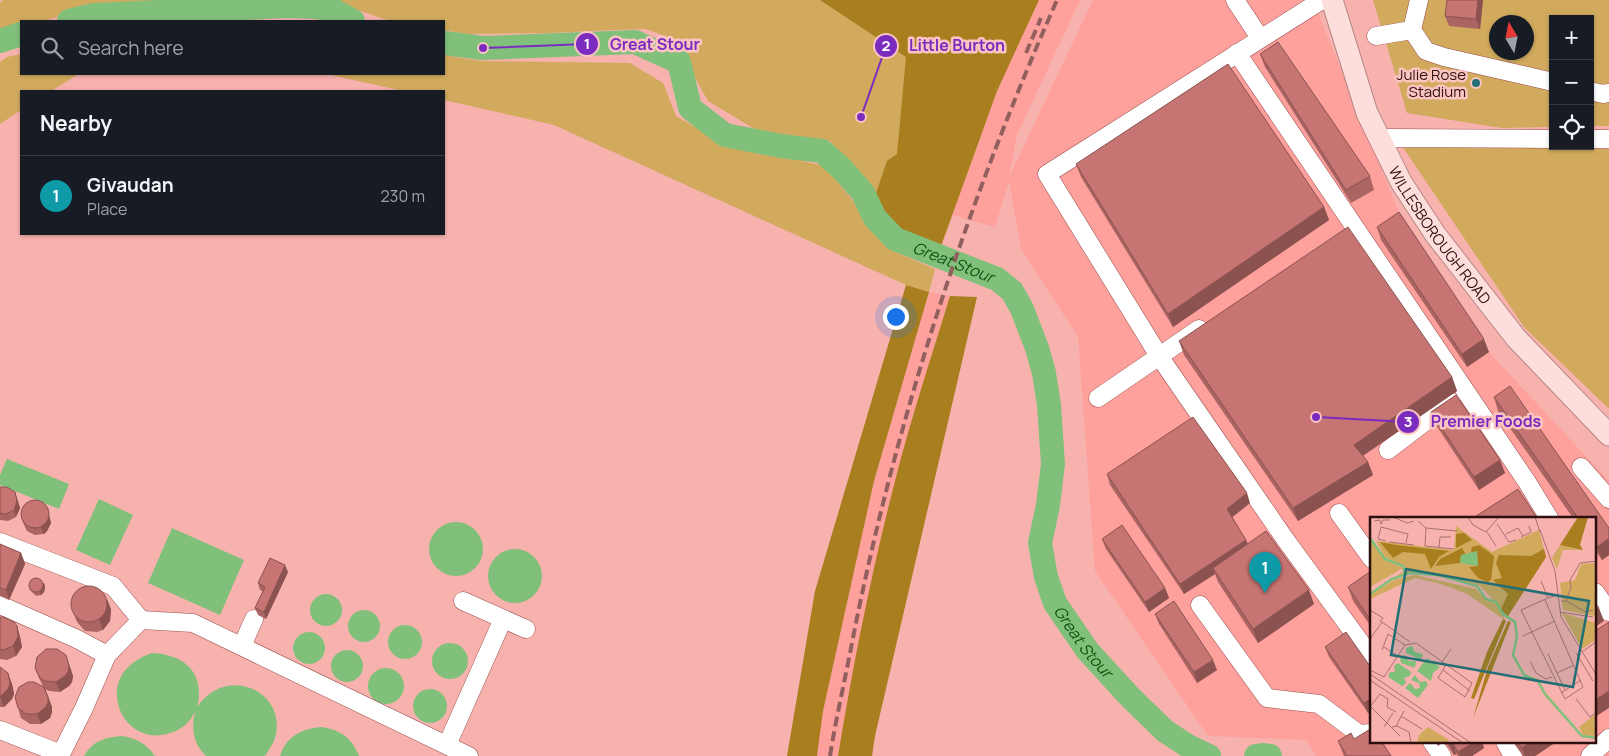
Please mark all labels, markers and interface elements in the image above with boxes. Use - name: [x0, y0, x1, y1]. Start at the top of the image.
- north arrow: [1489, 15, 1534, 60]
- map controls: [1549, 15, 1594, 150]
- button: +: [1549, 15, 1594, 60]
- search box: [20, 20, 445, 75]
- callout: Great Stour: [574, 29, 710, 60]
- callout: Little Burton: [874, 30, 1015, 61]
- text: 1: [584, 33, 590, 54]
- text: Great Stour: [610, 33, 700, 55]
- icon: search: [38, 34, 66, 62]
- text: Little Burton: [909, 34, 1005, 56]
- text: Search here: [78, 35, 184, 61]
- text: 2: [882, 35, 891, 56]
- button: −: [1549, 60, 1594, 105]
- place label: Julie Rose Stadium: [1396, 64, 1466, 102]
- marker: Julie Rose Stadium: [1470, 77, 1482, 89]
- button: locate: [1549, 105, 1594, 150]
- text: Nearby: [40, 109, 112, 137]
- street label: WILLESBOROUGH ROAD: [1384, 162, 1496, 308]
- text: Givaudan: [87, 172, 174, 198]
- text: 1: [52, 185, 60, 207]
- text: 230 m: [381, 185, 425, 207]
- text: Place: [87, 198, 127, 220]
- water label: Great Stour: [910, 236, 999, 289]
- your location: [883, 304, 909, 330]
- callout: Premier Foods: [1395, 406, 1551, 437]
- text: Premier Foods: [1431, 410, 1542, 432]
- text: 3: [1404, 411, 1412, 432]
- inset map: [1370, 517, 1596, 744]
- pin: 1: [1249, 552, 1281, 593]
- water label: Great Stour: [1049, 601, 1119, 684]

